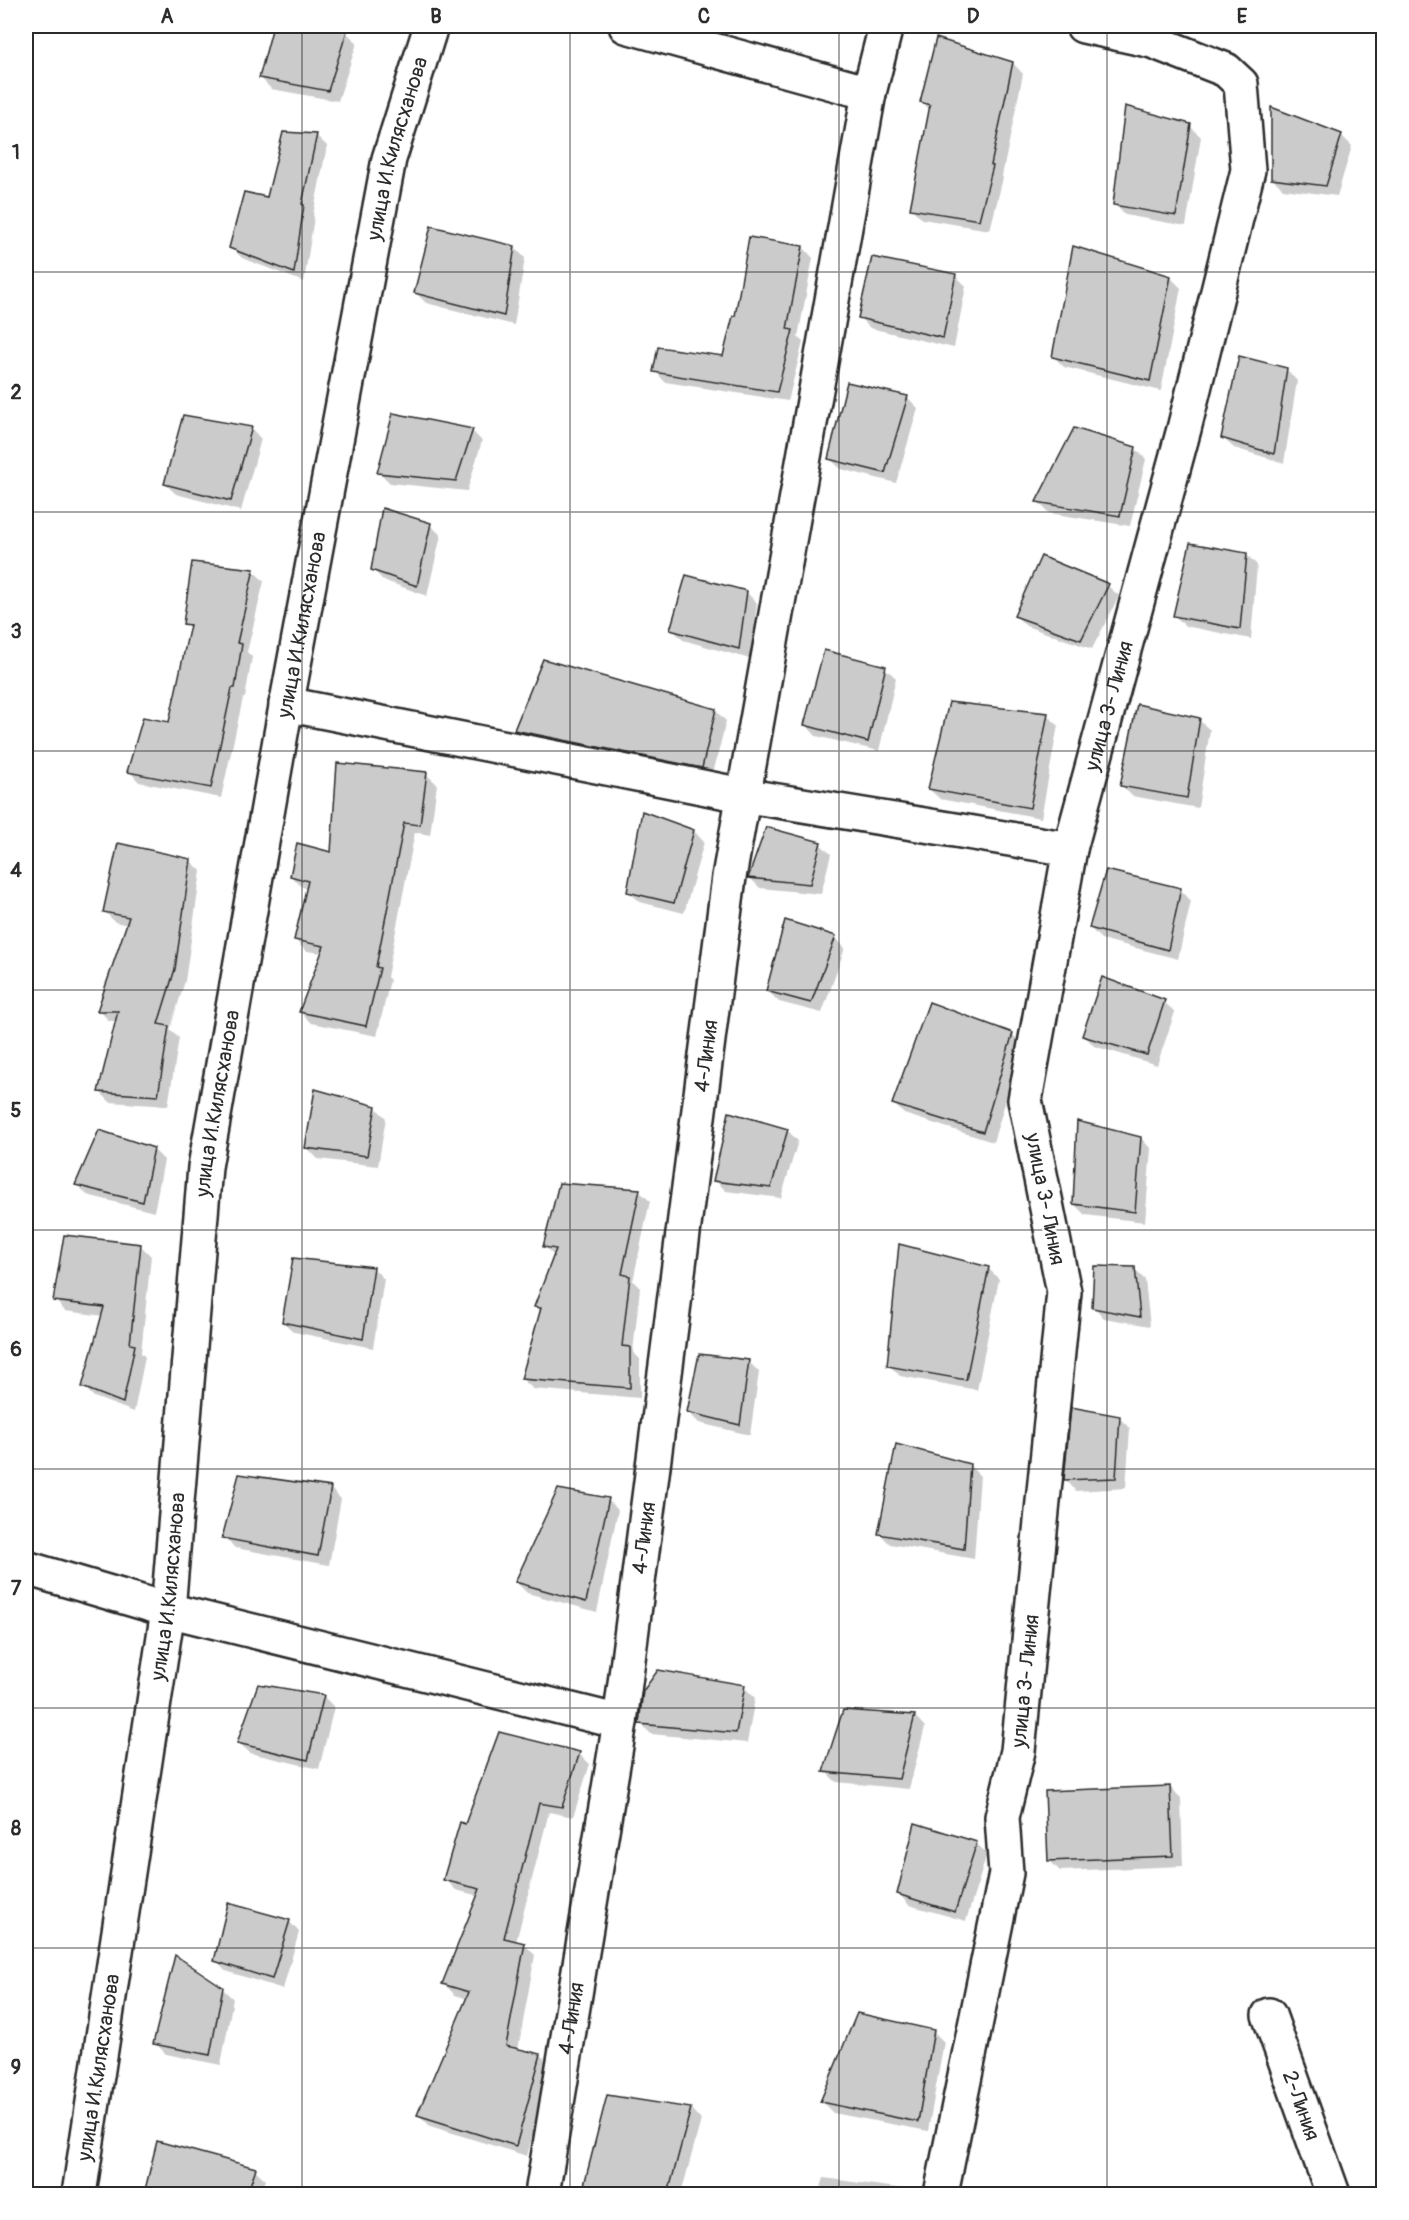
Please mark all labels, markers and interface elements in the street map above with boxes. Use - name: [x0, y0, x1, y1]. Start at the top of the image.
- text: A: [161, 4, 174, 29]
- text: B: [430, 4, 442, 29]
- text: C: [698, 4, 710, 29]
- text: D: [967, 4, 980, 29]
- text: E: [1237, 4, 1248, 29]
- street label: улица И.Килясханова: [360, 53, 434, 244]
- text: 1: [12, 140, 20, 165]
- text: 2: [10, 380, 22, 405]
- street label: улица И.Килясханова: [270, 529, 332, 721]
- text: 3: [10, 619, 22, 644]
- street label: улица 3- Линия: [1078, 638, 1139, 775]
- text: 4: [10, 858, 22, 883]
- street label: улица И.Килясханова: [189, 1008, 246, 1199]
- street label: 4-Линия: [688, 1018, 724, 1094]
- text: 5: [11, 1098, 22, 1123]
- street label: улица 3- Линия: [1019, 1130, 1071, 1267]
- text: 6: [10, 1337, 22, 1362]
- street label: улица И.Килясханова: [144, 1491, 191, 1684]
- street label: 4-Линия: [626, 1500, 662, 1576]
- text: 7: [11, 1576, 22, 1601]
- street label: улица 3- Линия: [1005, 1613, 1045, 1750]
- text: 8: [11, 1816, 21, 1841]
- street label: улица И.Килясханова: [71, 1972, 126, 2164]
- street label: 4-Линия: [552, 1980, 590, 2057]
- text: 9: [11, 2055, 21, 2080]
- street label: 2-Линия: [1276, 2067, 1326, 2144]

